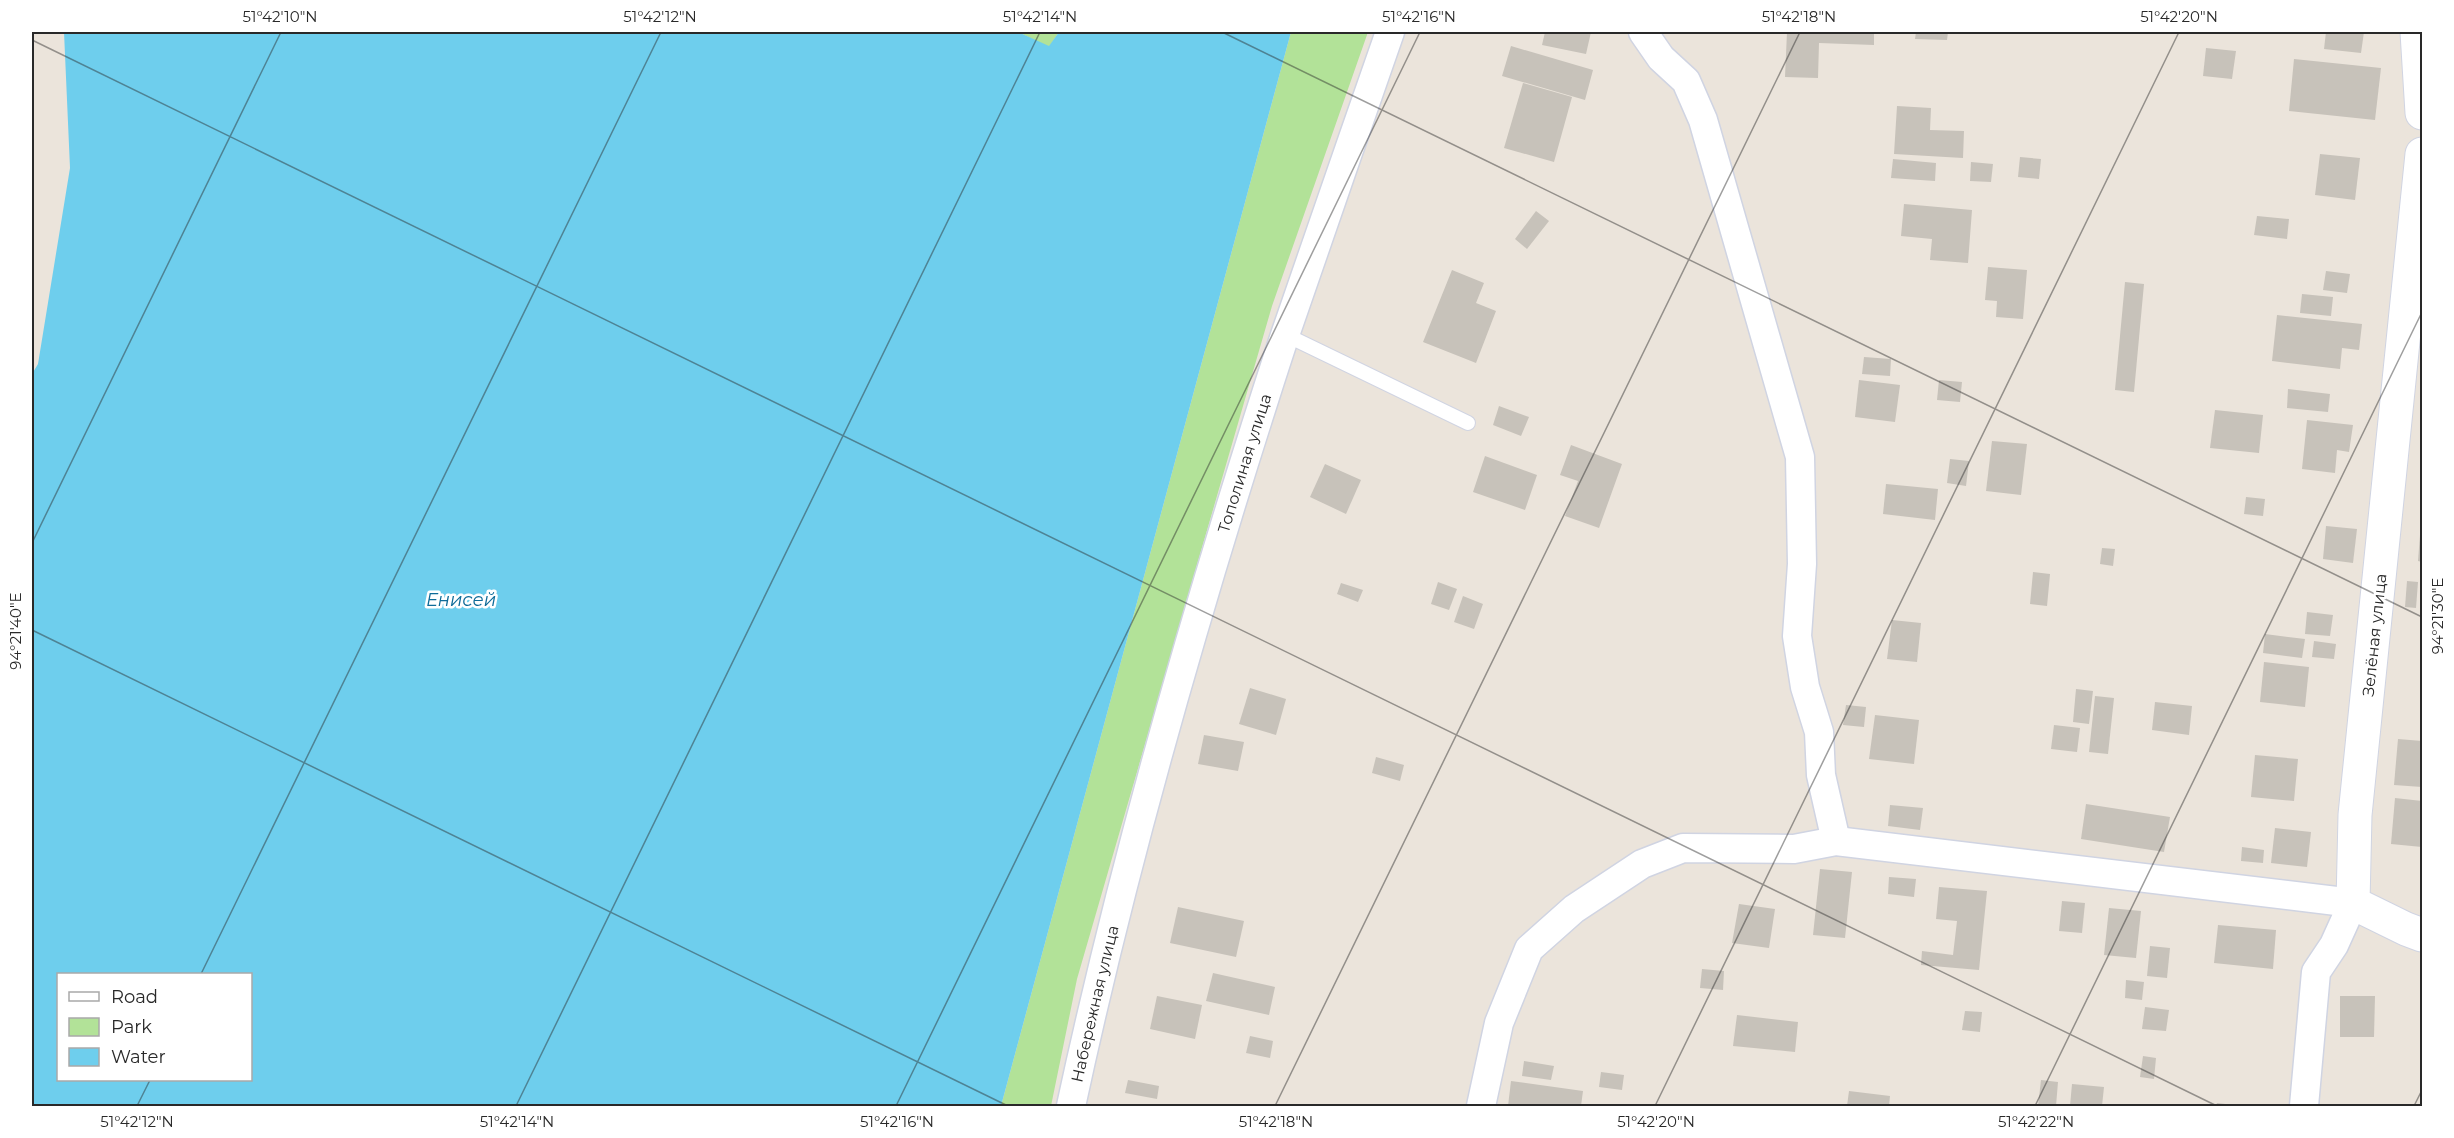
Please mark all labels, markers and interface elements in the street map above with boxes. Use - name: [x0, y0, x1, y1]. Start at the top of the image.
- text: 51°42'10"N: [243, 7, 318, 26]
- text: 51°42'12"N: [623, 7, 697, 26]
- text: 51°42'14"N: [1003, 7, 1077, 26]
- text: 51°42'16"N: [1382, 7, 1456, 26]
- text: 51°42'18"N: [1762, 7, 1836, 26]
- text: 51°42'20"N: [2140, 7, 2218, 26]
- street label: Тополиная улица: [1214, 391, 1275, 535]
- street label: Зелёная улица: [2359, 573, 2390, 698]
- text: 94°21'30"E: [2428, 578, 2447, 654]
- water label: Енисей: [426, 589, 496, 611]
- text: 94°21'40"E: [6, 592, 25, 670]
- street label: Набережная улица: [1067, 923, 1123, 1084]
- legend: [57, 973, 252, 1081]
- text: Road: [111, 986, 158, 1008]
- text: Park: [111, 1016, 152, 1038]
- text: Water: [111, 1046, 166, 1068]
- text: 51°42'12"N: [100, 1112, 174, 1131]
- text: 51°42'14"N: [480, 1112, 554, 1131]
- text: 51°42'16"N: [860, 1112, 934, 1131]
- text: 51°42'18"N: [1239, 1112, 1313, 1131]
- text: 51°42'20"N: [1617, 1112, 1695, 1131]
- text: 51°42'22"N: [1998, 1112, 2074, 1131]

